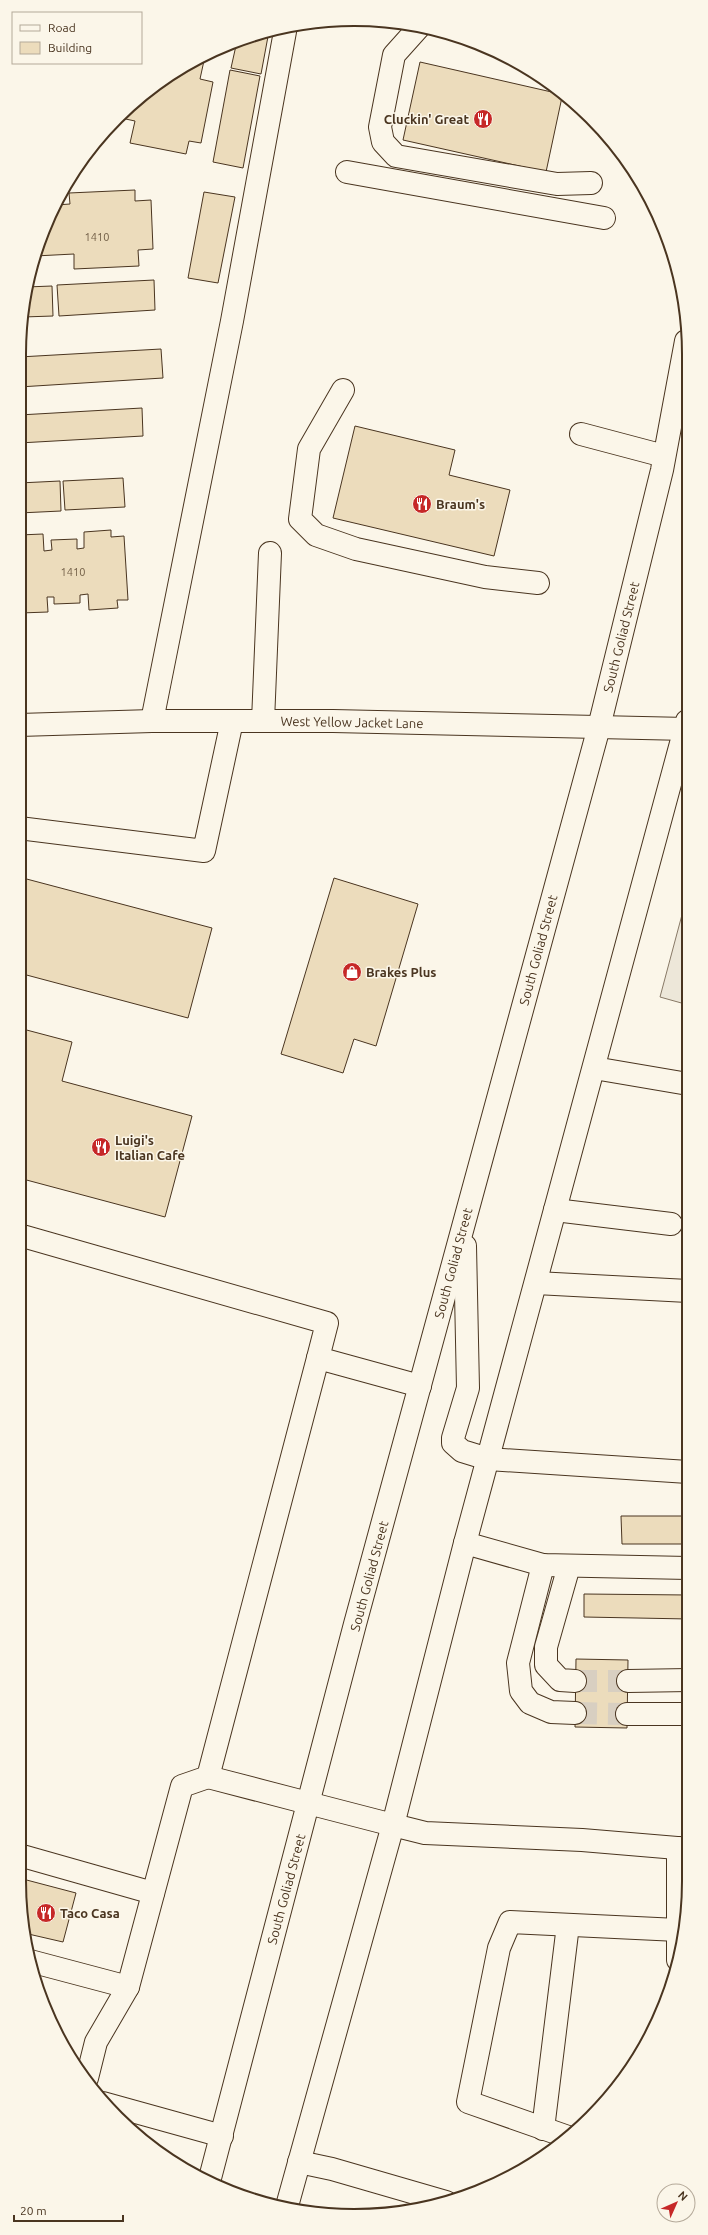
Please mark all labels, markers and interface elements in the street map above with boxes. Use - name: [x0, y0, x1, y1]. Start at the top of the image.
- legend: [12, 12, 142, 64]
- text: Road: [48, 21, 76, 34]
- text: Building: [48, 41, 92, 54]
- restaurant icon: Cluckin' Great: [472, 108, 494, 130]
- place label: Cluckin' Great: [384, 112, 469, 126]
- house number: 1410: [85, 231, 109, 243]
- restaurant icon: Braum's: [411, 493, 433, 515]
- place label: Braum's: [436, 497, 485, 511]
- house number: 1410: [61, 566, 85, 578]
- street label: South Goliad Street: [600, 580, 642, 694]
- street label: West Yellow Jacket Lane: [280, 714, 424, 730]
- street label: South Goliad Street: [517, 893, 559, 1007]
- shop icon: Brakes Plus: [341, 961, 363, 983]
- place label: Brakes Plus: [366, 965, 436, 979]
- place label: Luigi's Italian Cafe: [115, 1133, 185, 1162]
- restaurant icon: Luigi's Italian Cafe: [90, 1136, 112, 1158]
- street label: South Goliad Street: [432, 1206, 474, 1320]
- street label: South Goliad Street: [348, 1519, 390, 1633]
- street label: South Goliad Street: [265, 1832, 307, 1946]
- restaurant icon: Taco Casa: [35, 1902, 57, 1924]
- place label: Taco Casa: [60, 1906, 120, 1920]
- north arrow: [656, 2183, 696, 2223]
- text: N: [676, 2189, 690, 2203]
- scale bar: [14, 2197, 123, 2223]
- text: 20 m: [20, 2204, 47, 2217]

